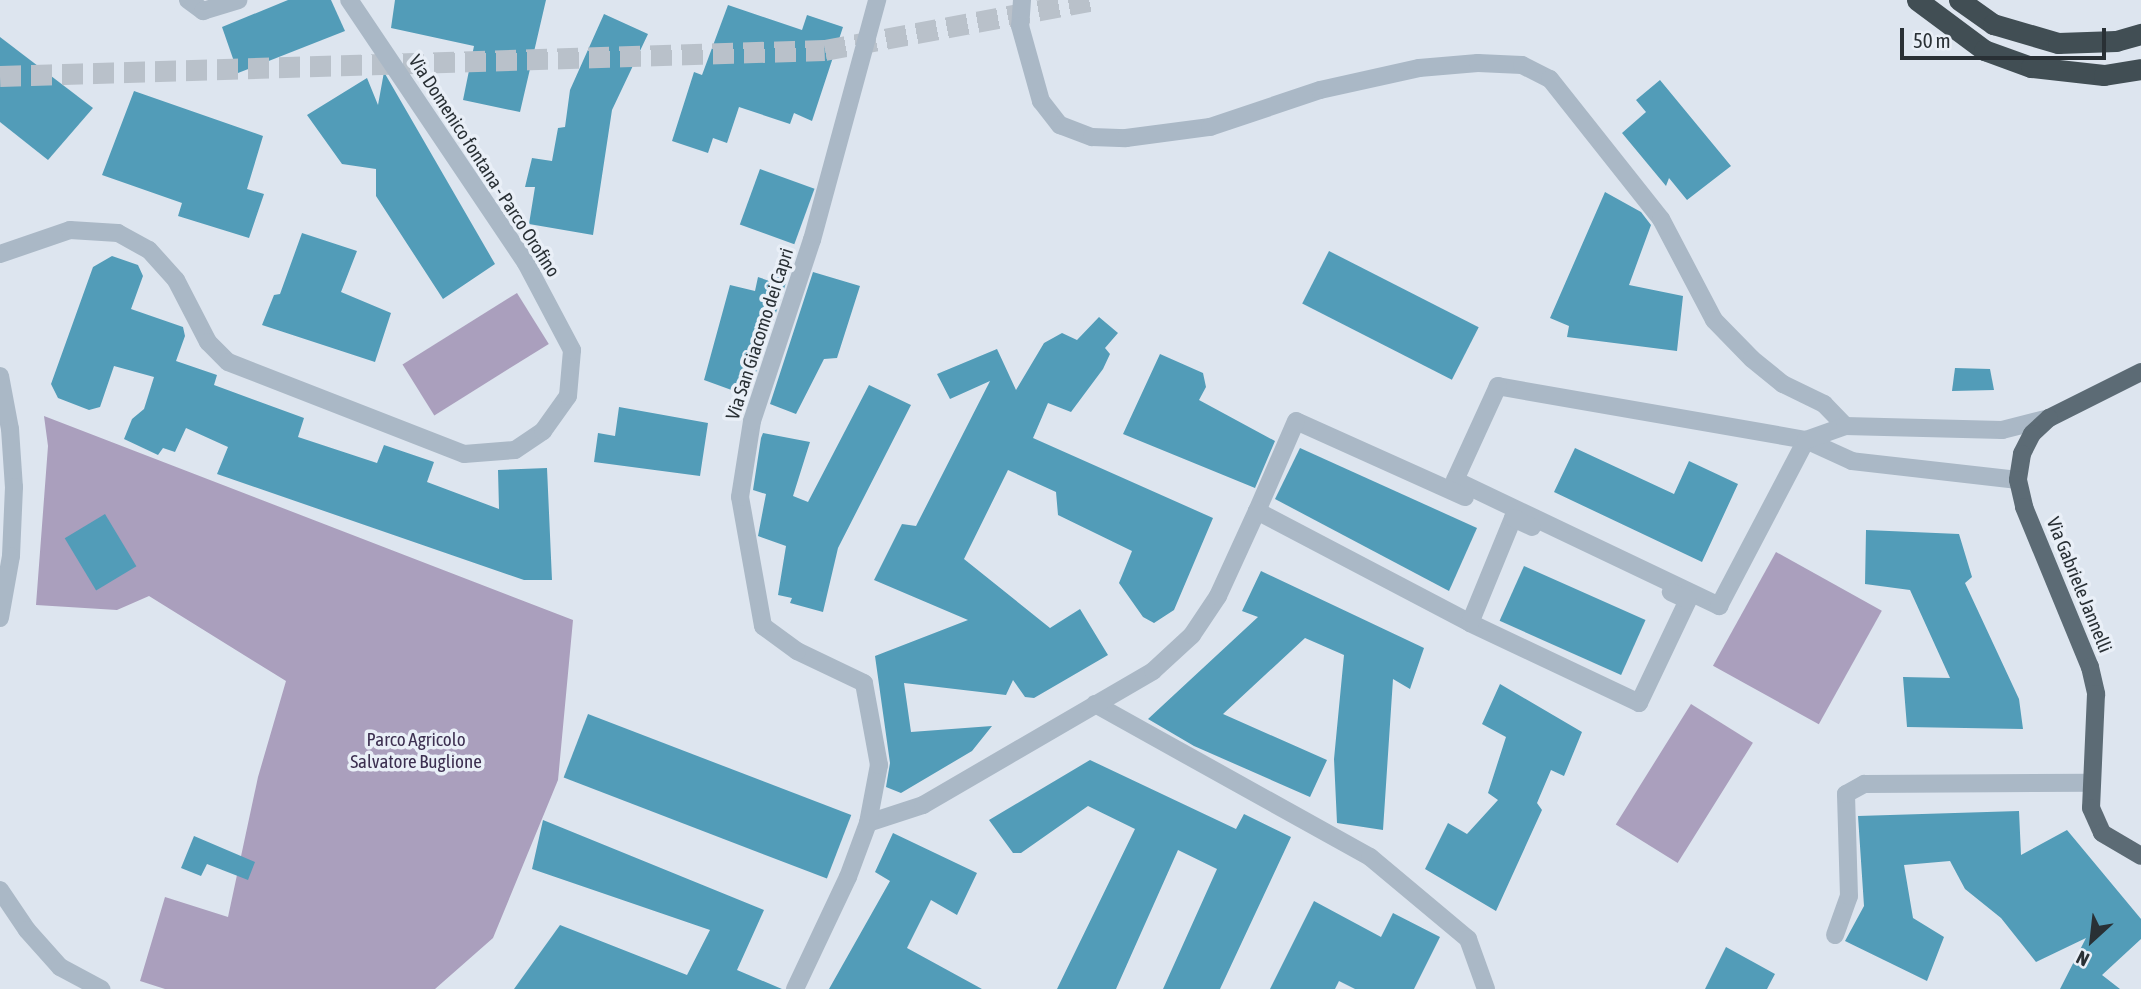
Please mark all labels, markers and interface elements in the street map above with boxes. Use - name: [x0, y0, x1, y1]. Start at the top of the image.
- scale bar: [1903, 14, 2110, 58]
- text: 50 m: [1913, 28, 1951, 52]
- street label: Via Domenico fontana - Parco Orofino: [404, 51, 564, 281]
- street label: Via San Giacomo dei Capri: [721, 245, 799, 423]
- street label: Via Gabriele Jannelli: [2041, 514, 2117, 656]
- park label: Parco Agricolo Salvatore Buglione: [350, 729, 482, 773]
- north arrow: [2057, 905, 2127, 975]
- text: N: [2072, 946, 2092, 971]

